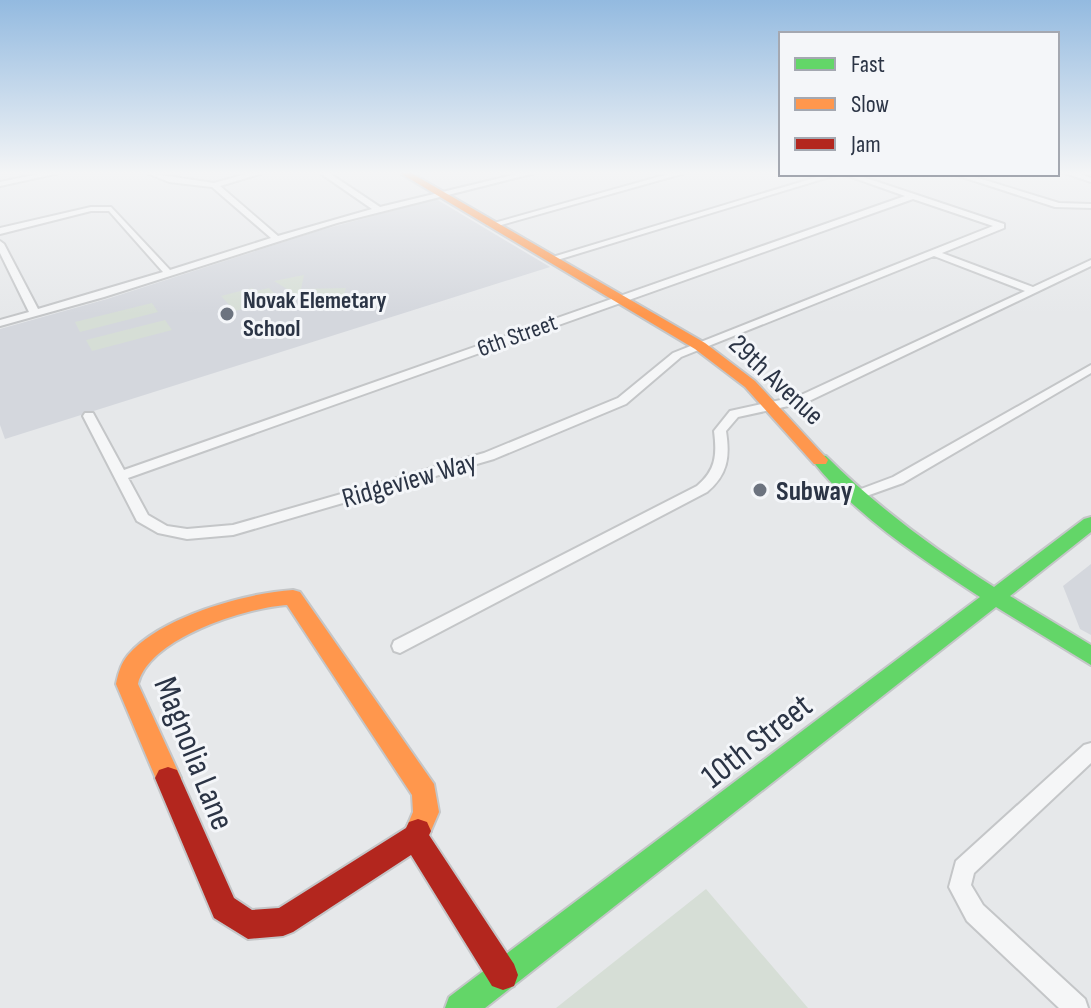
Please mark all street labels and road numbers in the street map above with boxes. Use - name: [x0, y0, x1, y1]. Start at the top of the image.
- street label: 6th Street: [473, 308, 561, 363]
- street label: 29th Avenue: [722, 328, 830, 432]
- street label: Ridgeview Way: [338, 445, 481, 515]
- street label: Magnolia Lane: [144, 671, 243, 836]
- street label: 10th Street: [693, 685, 820, 797]

